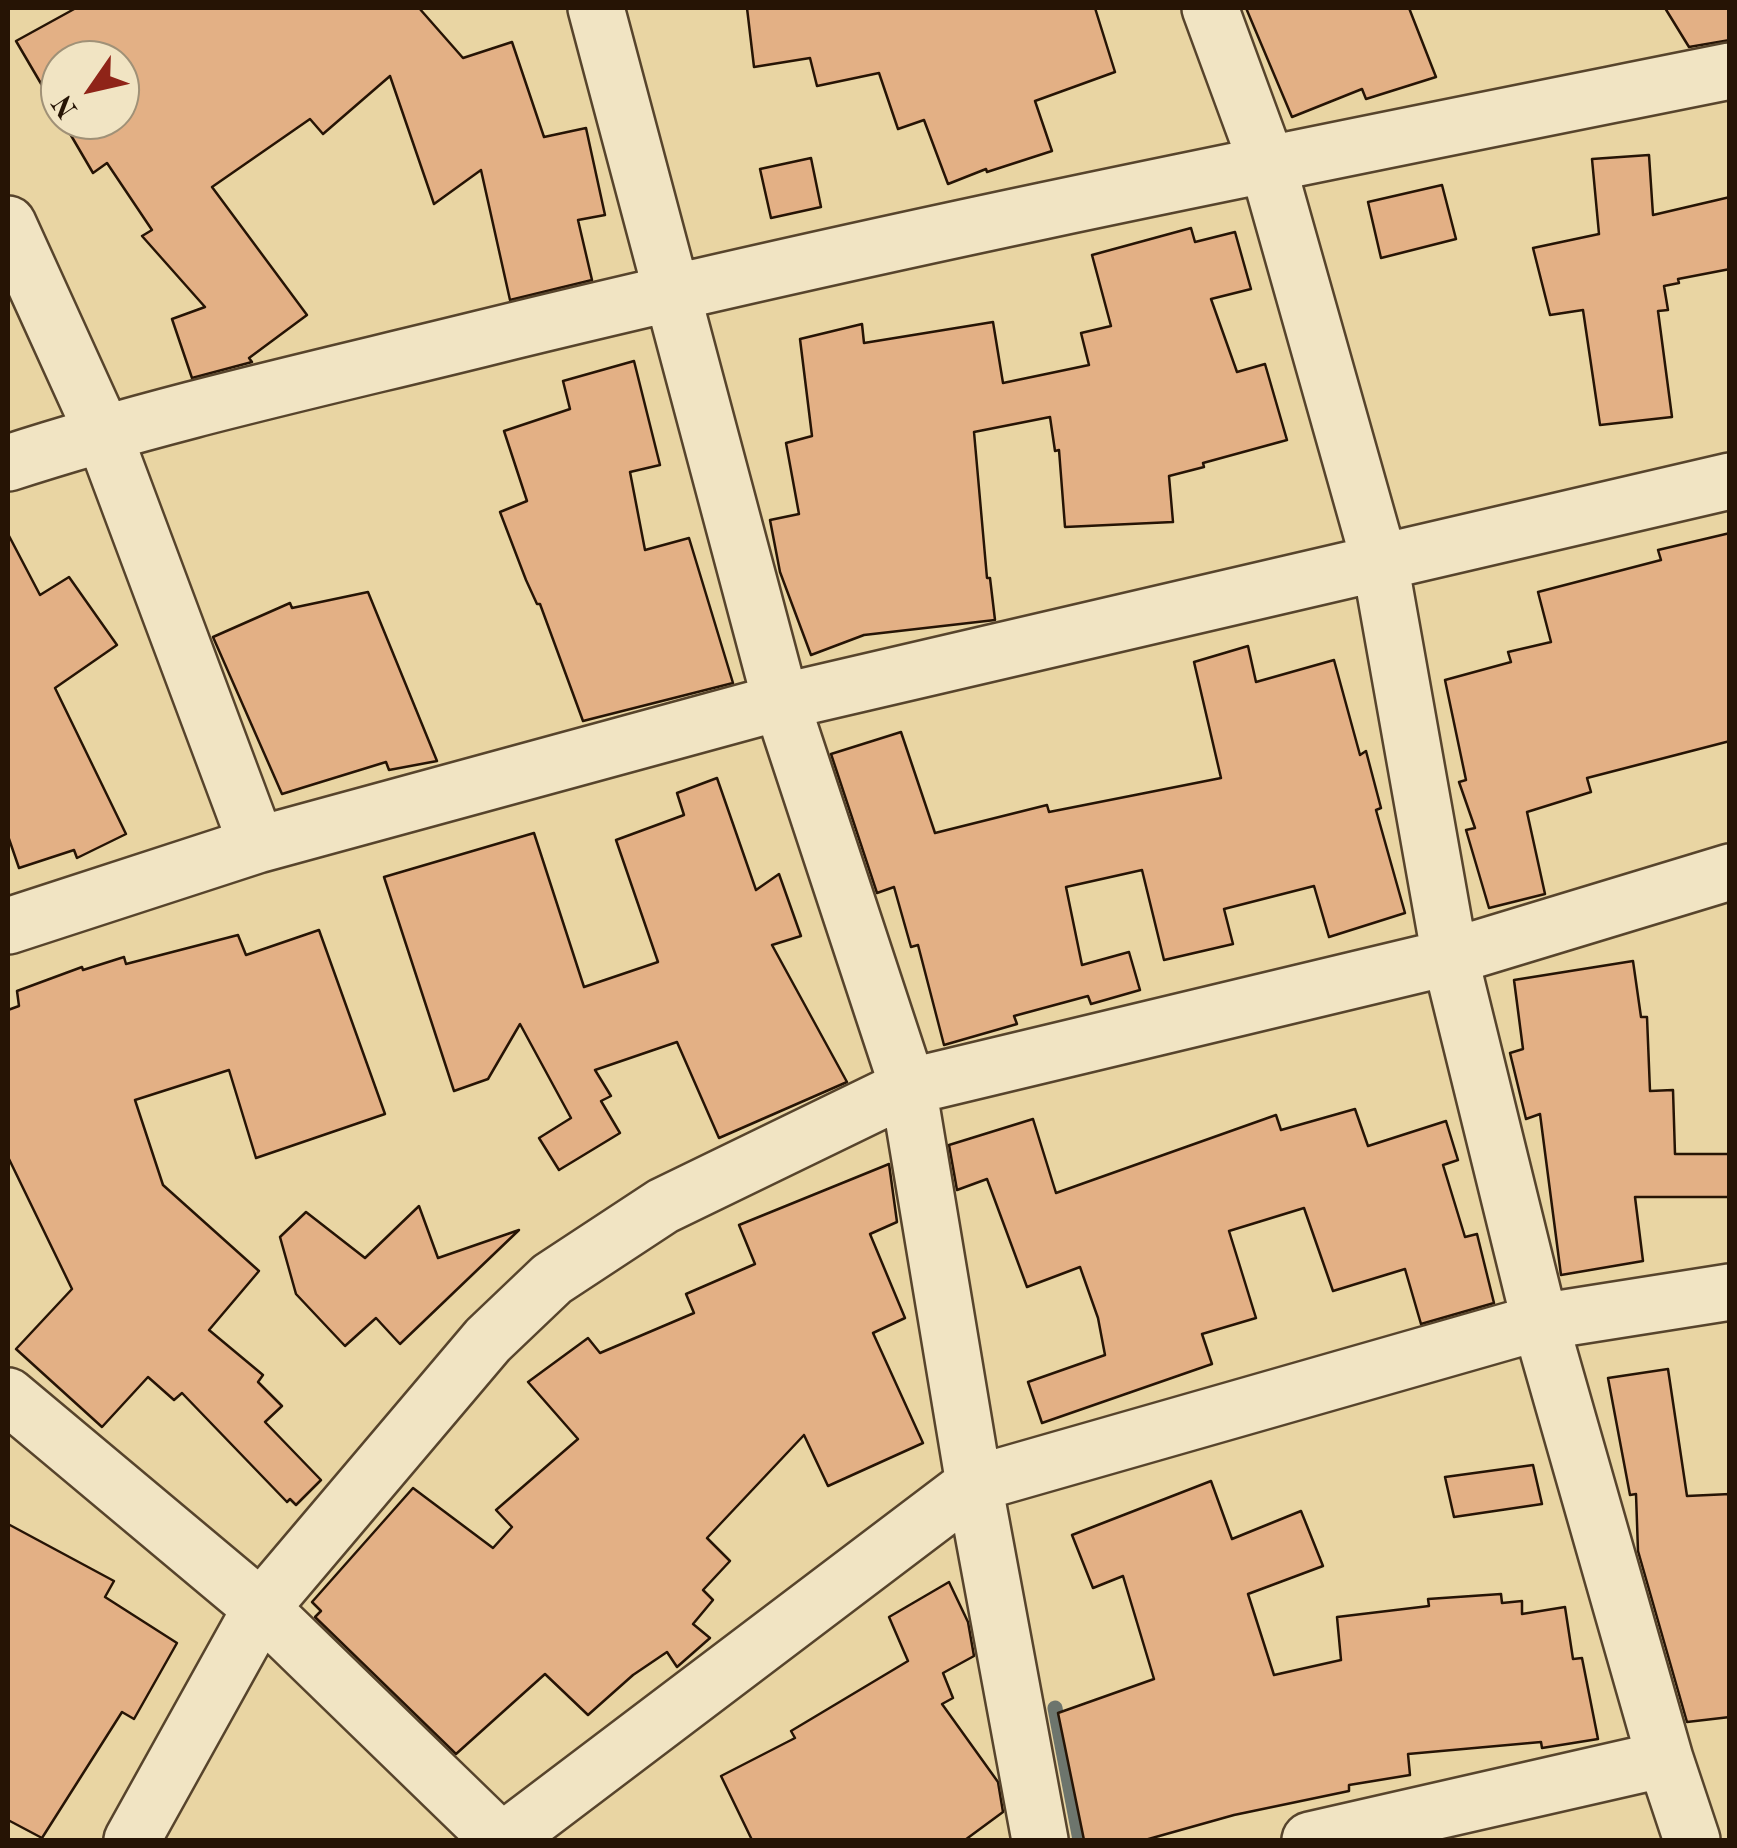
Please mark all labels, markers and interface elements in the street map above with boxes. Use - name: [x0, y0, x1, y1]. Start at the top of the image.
- north arrow: [40, 40, 140, 140]
- text: N: [49, 89, 84, 122]

